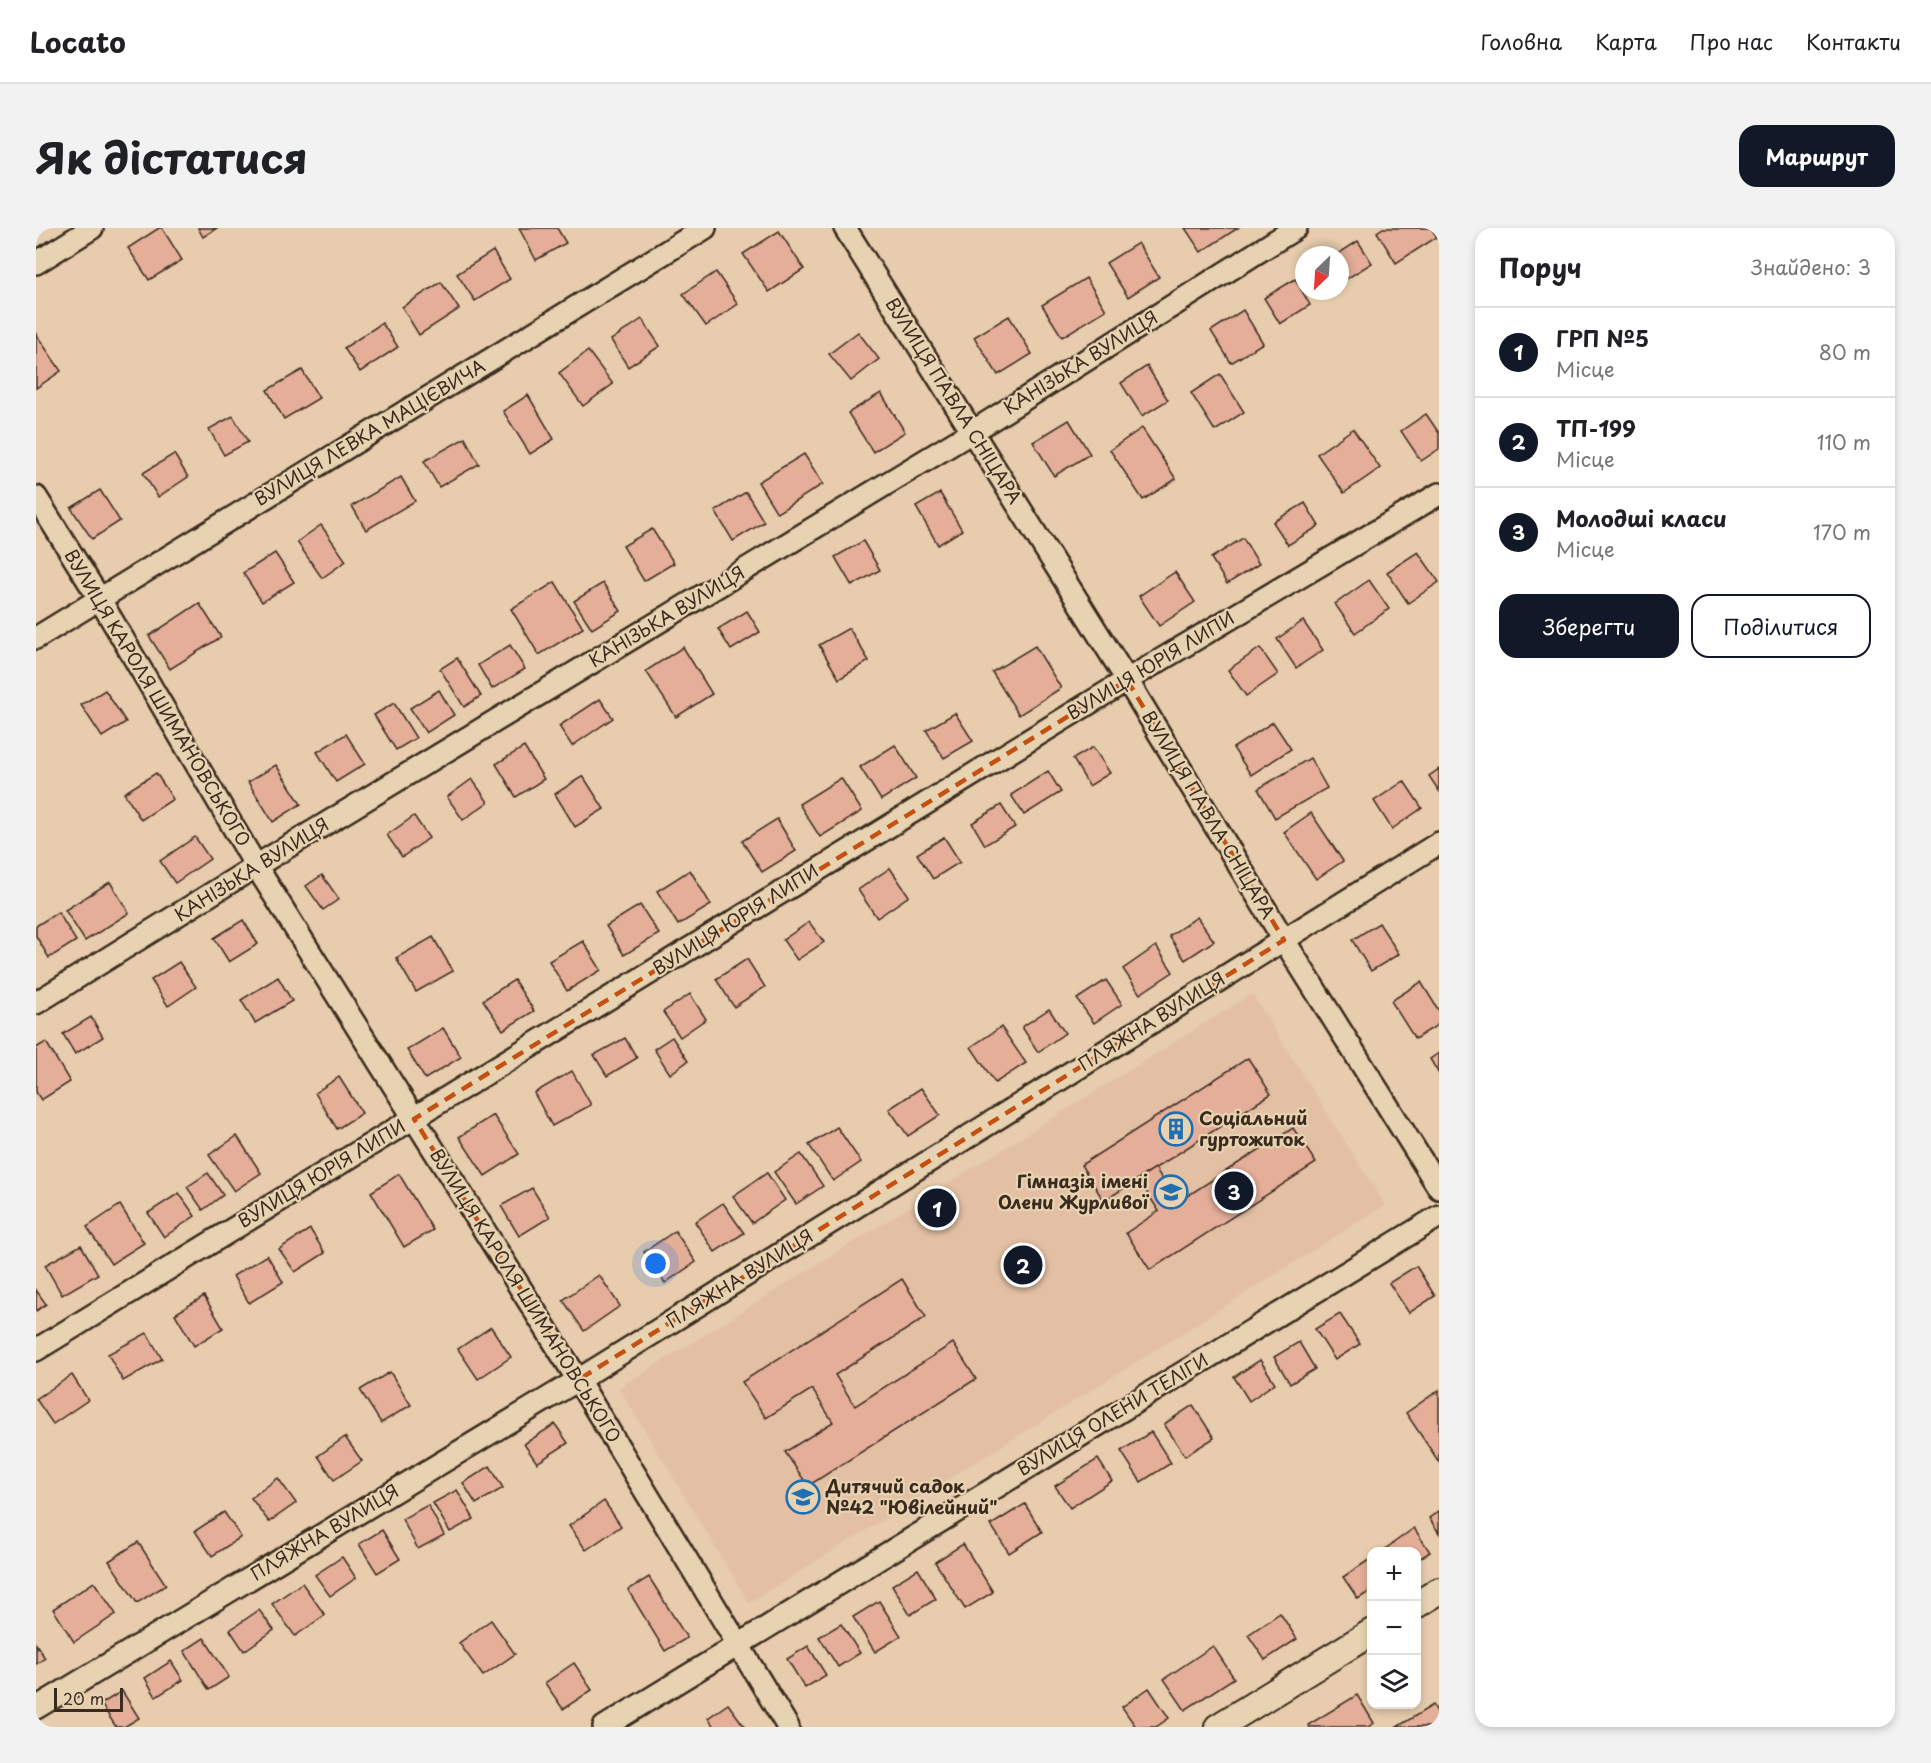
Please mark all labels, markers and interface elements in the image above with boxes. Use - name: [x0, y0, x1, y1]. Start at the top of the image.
- text: Locato: [30, 20, 126, 63]
- text: Головна: [1481, 25, 1562, 57]
- text: Карта: [1595, 25, 1657, 57]
- text: Про нас: [1690, 25, 1773, 57]
- text: Контакти: [1806, 25, 1901, 57]
- text: Як дістатися: [36, 125, 308, 188]
- button: Маршрут: [1739, 125, 1895, 187]
- north arrow: [1295, 246, 1349, 300]
- text: Поруч: [1499, 248, 1582, 287]
- text: Знайдено: 3: [1751, 252, 1871, 282]
- street label: ВУЛИЦЯ ПАВЛА СНІЦАРА: [880, 292, 1029, 509]
- street label: КАНІЗЬКА ВУЛИЦЯ: [998, 303, 1163, 420]
- text: ГРП №5: [1556, 321, 1649, 354]
- text: 1: [1514, 337, 1523, 367]
- text: 80 m: [1819, 337, 1871, 367]
- street label: ВУЛИЦЯ ЛЕВКА МАЦІЄВИЧА: [249, 352, 490, 512]
- text: Місце: [1556, 354, 1615, 384]
- text: ТП-199: [1556, 411, 1636, 444]
- text: 2: [1511, 427, 1526, 457]
- text: 110 m: [1817, 427, 1871, 457]
- text: Місце: [1556, 444, 1615, 474]
- text: Молодші класи: [1556, 501, 1727, 534]
- text: 3: [1512, 517, 1525, 547]
- text: 170 m: [1813, 517, 1871, 547]
- text: Місце: [1556, 534, 1615, 564]
- street label: ВУЛИЦЯ КАРОЛЯ ШИМАНОВСЬКОГО: [59, 544, 258, 851]
- street label: КАНІЗЬКА ВУЛИЦЯ: [583, 558, 749, 673]
- button: Зберегти: [1499, 594, 1679, 658]
- button: Поділитися: [1691, 594, 1871, 658]
- street label: ВУЛИЦЯ ЮРІЯ ЛИПИ: [1061, 604, 1239, 726]
- street label: ВУЛИЦЯ ПАВЛА СНІЦАРА: [1136, 705, 1282, 924]
- street label: КАНІЗЬКА ВУЛИЦЯ: [169, 810, 334, 927]
- street label: ВУЛИЦЯ ЮРІЯ ЛИПИ: [647, 857, 823, 981]
- street label: ПЛЯЖНА ВУЛИЦЯ: [1072, 965, 1230, 1077]
- place label: Соціальний гуртожиток: [1199, 1104, 1308, 1152]
- building icon: Соціальний гуртожиток: [1158, 1111, 1194, 1147]
- street label: ВУЛИЦЯ ЮРІЯ ЛИПИ: [232, 1112, 410, 1234]
- street label: ВУЛИЦЯ КАРОЛЯ ШИМАНОВСЬКОГО: [424, 1143, 628, 1448]
- place label: Гімназія імені Олени Журливої: [998, 1167, 1150, 1215]
- pin: 3: [1214, 1168, 1254, 1214]
- school or university icon: Гімназія імені Олени Журливої: [1153, 1174, 1189, 1210]
- pin: 1: [918, 1186, 956, 1230]
- street label: ПЛЯЖНА ВУЛИЦЯ: [660, 1222, 818, 1334]
- pin: 2: [1004, 1242, 1042, 1288]
- your location: [641, 1249, 670, 1278]
- street label: ВУЛИЦЯ ОЛЕНИ ТЕЛІГИ: [1012, 1346, 1213, 1482]
- place label: Дитячий садок №42 "Ювілейний": [825, 1472, 998, 1520]
- street label: ПЛЯЖНА ВУЛИЦЯ: [245, 1477, 404, 1587]
- school or university icon: Дитячий садок №42 "Ювілейний": [785, 1479, 821, 1515]
- map controls: [1367, 1547, 1421, 1709]
- button: +: [1367, 1547, 1421, 1601]
- button: −: [1367, 1601, 1421, 1655]
- button: layers: [1367, 1655, 1421, 1709]
- scale bar: [54, 1685, 123, 1712]
- text: 20 m: [63, 1686, 104, 1710]

